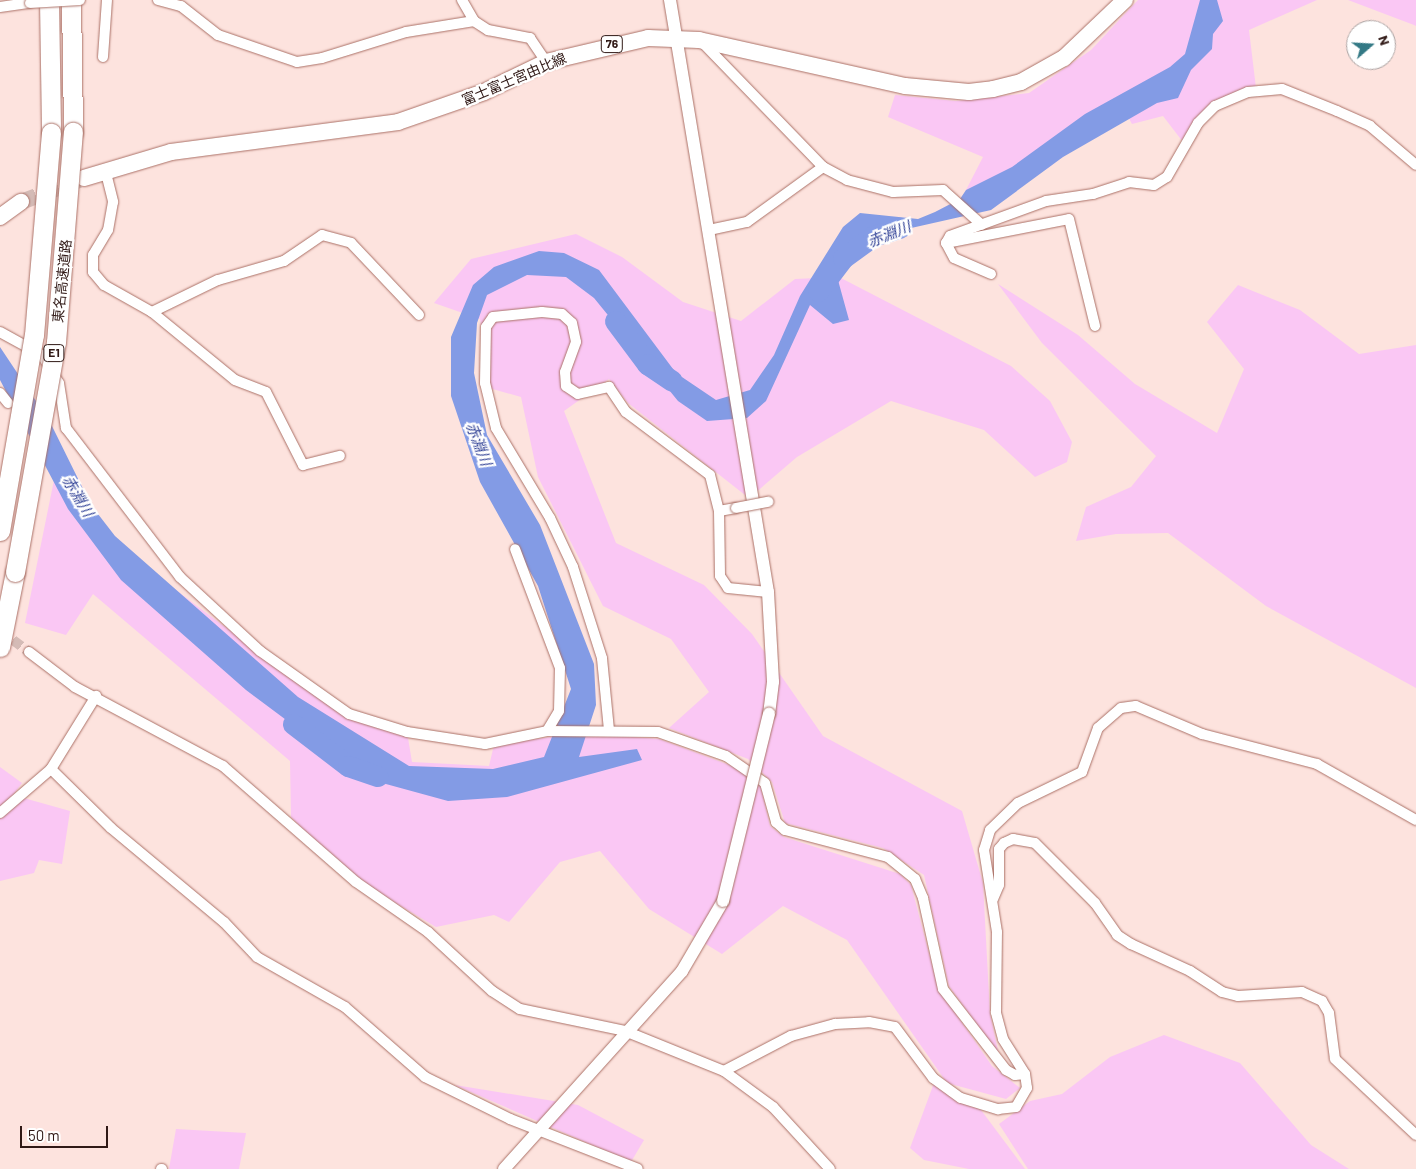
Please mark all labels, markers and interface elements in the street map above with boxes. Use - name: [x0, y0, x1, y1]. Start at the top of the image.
- north arrow: [1346, 20, 1396, 70]
- text: N: [1375, 33, 1394, 47]
- road number: 76: [601, 34, 623, 54]
- street label: 富士富士宮由比線: [459, 49, 569, 109]
- water label: 赤淵川: [865, 217, 913, 251]
- street label: 東名高速道路: [49, 238, 75, 324]
- road number: E1: [43, 343, 65, 362]
- water label: 赤淵川: [463, 420, 495, 468]
- water label: 赤淵川: [59, 472, 97, 520]
- scale bar: [22, 1116, 110, 1148]
- text: 50 m: [28, 1126, 60, 1144]

